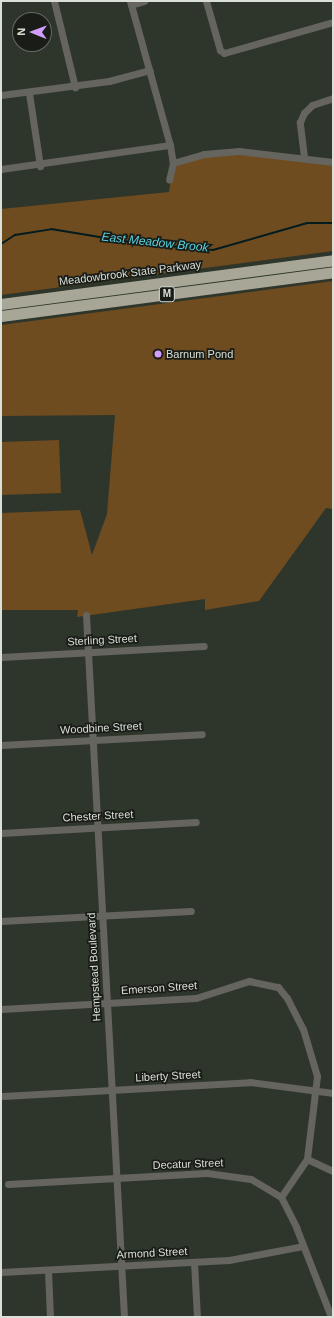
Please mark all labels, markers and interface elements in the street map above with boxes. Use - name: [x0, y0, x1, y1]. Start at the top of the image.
- north arrow: [12, 12, 52, 52]
- text: N: [15, 28, 27, 36]
- water label: East Meadow Brook: [101, 230, 209, 256]
- street label: Meadowbrook State Parkway: [58, 258, 202, 288]
- road number: M: [158, 286, 176, 302]
- place label: Barnum Pond: [166, 347, 233, 361]
- marker: Barnum Pond: [153, 349, 163, 359]
- street label: Sterling Street: [67, 632, 137, 648]
- street label: Woodbine Street: [60, 719, 142, 737]
- street label: Chester Street: [62, 808, 134, 824]
- street label: Hempstead Boulevard: [85, 912, 103, 1022]
- street label: Emerson Street: [120, 979, 198, 997]
- street label: Liberty Street: [135, 1068, 201, 1084]
- street label: Decatur Street: [152, 1156, 224, 1172]
- street label: Armond Street: [116, 1245, 188, 1261]

